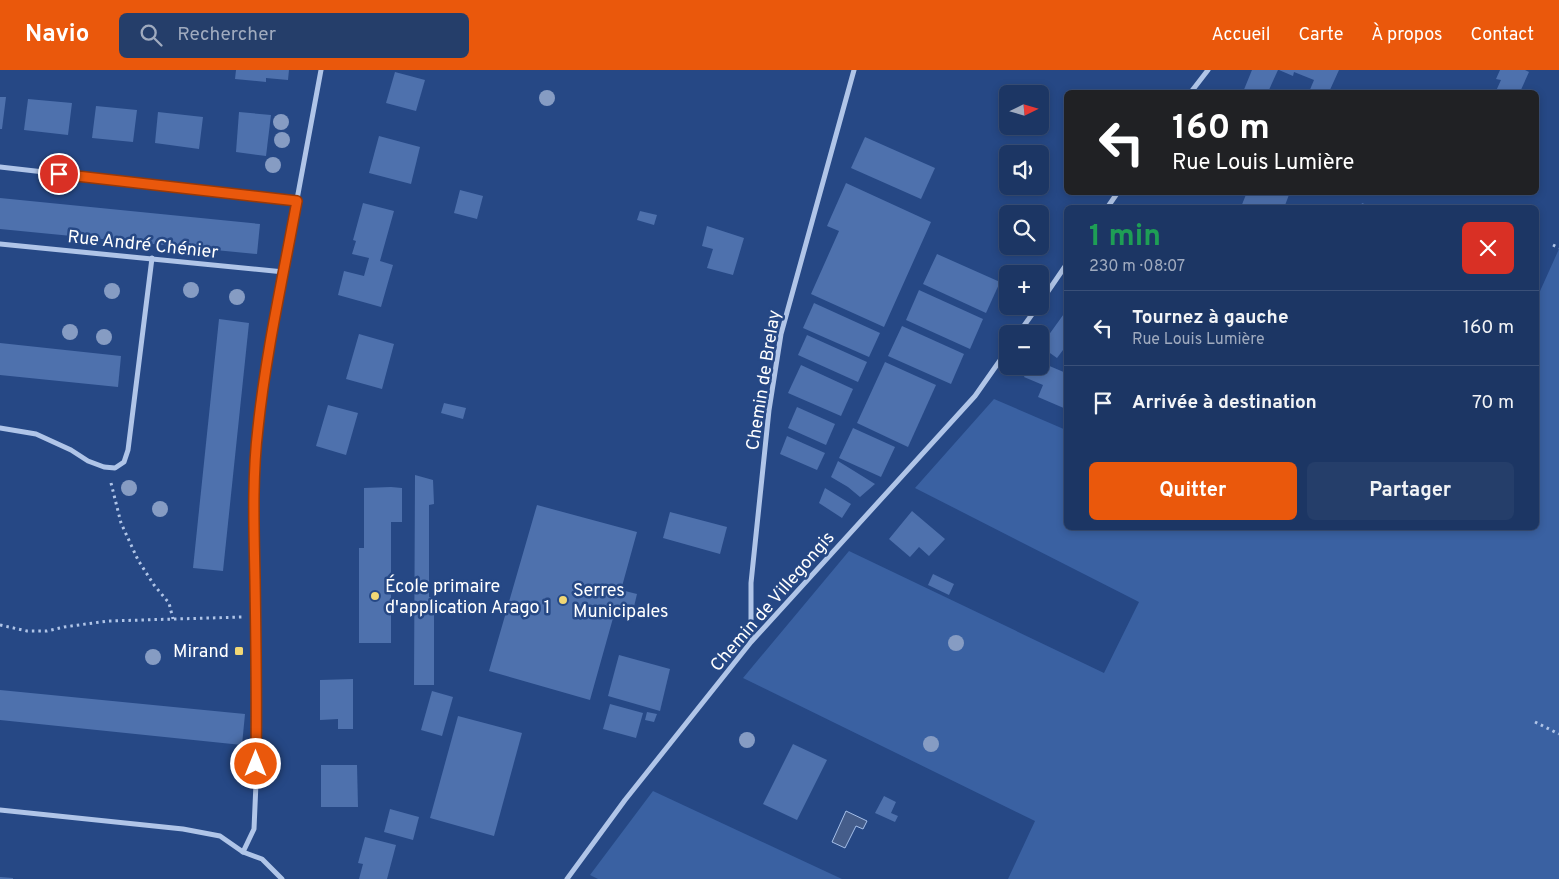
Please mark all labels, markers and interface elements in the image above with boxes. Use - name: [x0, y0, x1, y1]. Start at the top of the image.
- search box: [119, 13, 469, 58]
- text: Navio: [25, 20, 89, 50]
- icon: search: [137, 21, 165, 49]
- text: Rechercher: [177, 23, 276, 47]
- text: Accueil: [1211, 24, 1270, 47]
- text: Carte: [1298, 24, 1343, 47]
- text: À propos: [1371, 24, 1442, 47]
- text: Contact: [1470, 24, 1534, 47]
- north arrow: [999, 85, 1049, 135]
- map controls: [999, 85, 1049, 375]
- text: 160 m: [1172, 107, 1270, 151]
- icon: left: [1089, 110, 1154, 175]
- button: sound: [999, 145, 1049, 195]
- text: Rue Louis Lumière: [1172, 150, 1354, 177]
- pin: [38, 153, 80, 195]
- icon: arrive: [45, 160, 73, 188]
- button: search: [999, 205, 1049, 255]
- text: 1 min: [1089, 219, 1161, 256]
- button: close: [1462, 222, 1514, 274]
- street label: Rue André Chénier: [66, 226, 219, 265]
- text: 230 m · 08:07: [1089, 257, 1185, 277]
- button: +: [999, 265, 1049, 315]
- text: Tournez à gauche: [1132, 306, 1289, 330]
- street label: Chemin de Brelay: [742, 308, 787, 452]
- icon: left: [1089, 314, 1117, 342]
- text: 160 m: [1463, 316, 1514, 340]
- button: −: [999, 325, 1049, 375]
- text: Rue Louis Lumière: [1132, 330, 1265, 350]
- icon: arrive: [1089, 389, 1117, 417]
- text: Arrivée à destination: [1132, 391, 1317, 415]
- text: 70 m: [1472, 391, 1514, 415]
- button: Quitter: [1089, 462, 1297, 520]
- button: Partager: [1307, 462, 1514, 520]
- street label: Chemin de Villegongis: [706, 527, 840, 677]
- place label: École primaire d'application Arago 1: [385, 574, 550, 620]
- place label: Serres Municipales: [573, 580, 669, 624]
- marker: École primaire d'application Arago 1: [369, 590, 381, 602]
- marker: Serres Municipales: [557, 594, 569, 606]
- place label: Mirand: [173, 641, 229, 664]
- marker: Mirand: [233, 645, 245, 657]
- position arrow: [229, 737, 281, 789]

